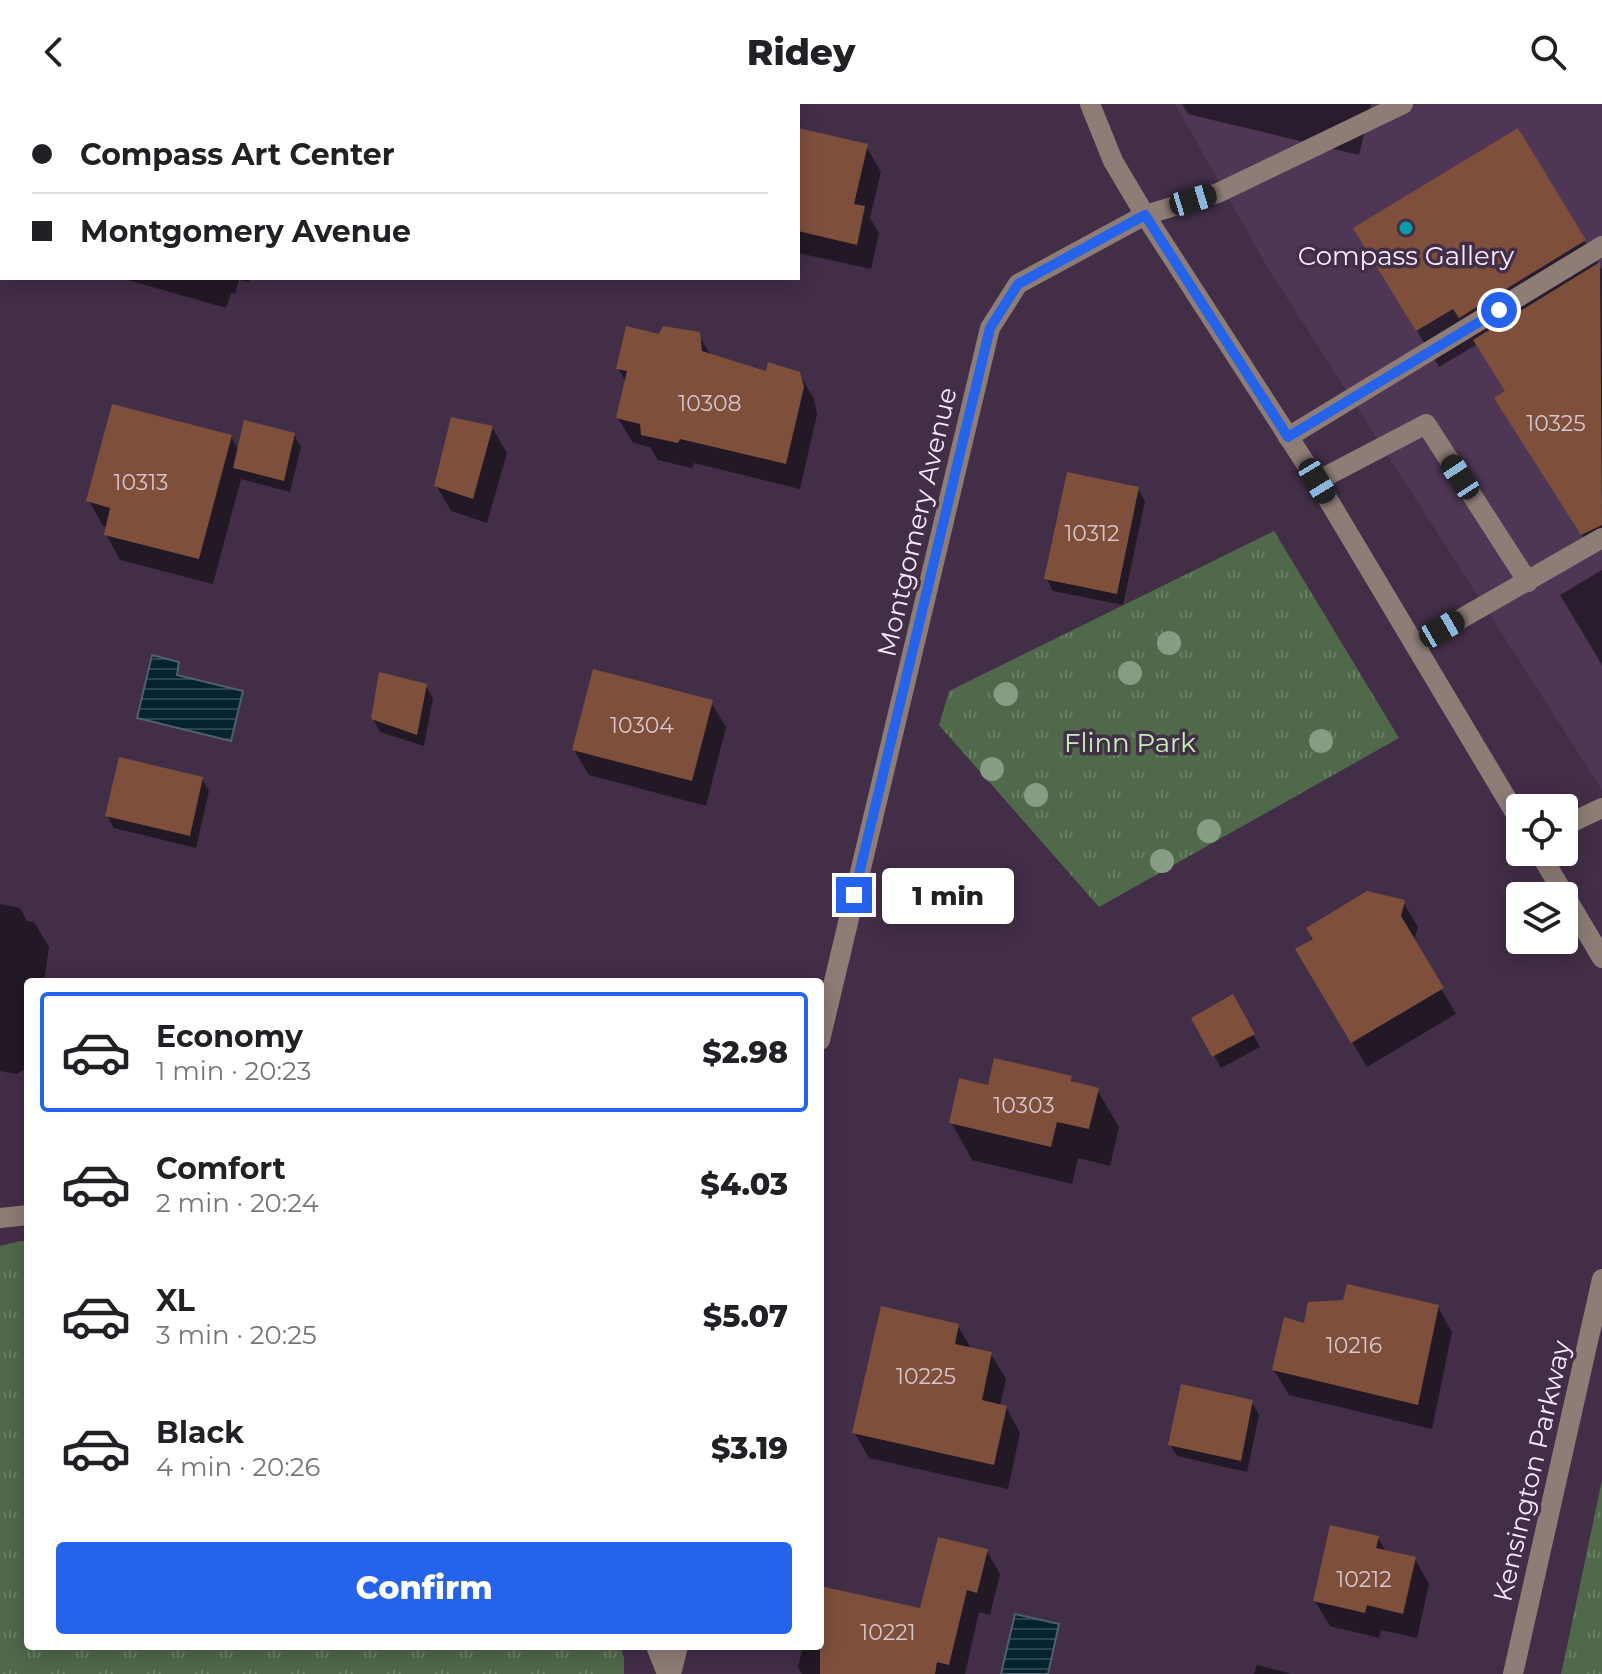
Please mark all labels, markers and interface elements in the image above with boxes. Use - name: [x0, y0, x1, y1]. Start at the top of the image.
- icon: back: [32, 30, 76, 74]
- text: Ridey: [747, 30, 855, 74]
- icon: search: [1526, 30, 1570, 74]
- text: Compass Art Center: [80, 136, 395, 173]
- car: [1167, 182, 1219, 218]
- text: Montgomery Avenue: [80, 213, 411, 250]
- marker: Compass Gallery: [1397, 219, 1415, 237]
- place label: Compass Gallery: [1298, 240, 1515, 272]
- route start: [1481, 292, 1517, 328]
- street label: Montgomery Avenue: [870, 384, 964, 660]
- house number: 10308: [678, 390, 742, 417]
- house number: 10325: [1526, 410, 1586, 437]
- car: [1437, 450, 1483, 504]
- car: [1294, 454, 1340, 508]
- house number: 10313: [113, 469, 169, 496]
- house number: 10312: [1064, 520, 1120, 547]
- car: [1415, 607, 1469, 651]
- house number: 10304: [610, 712, 674, 739]
- park label: Flinn Park: [1064, 727, 1196, 759]
- map controls: [1506, 794, 1578, 954]
- button: locate: [1506, 794, 1578, 866]
- callout: 1 min: [882, 867, 1014, 923]
- route end: [836, 877, 872, 913]
- text: 1 min: [912, 880, 984, 912]
- button: layers: [1506, 882, 1578, 954]
- icon: car: [60, 1016, 132, 1088]
- text: Economy: [156, 1018, 303, 1055]
- text: $2.98: [702, 1034, 788, 1071]
- text: 1 min · 20:23: [156, 1055, 311, 1087]
- house number: 10303: [993, 1092, 1055, 1119]
- icon: car: [60, 1148, 132, 1220]
- text: Comfort: [156, 1150, 286, 1187]
- text: $4.03: [700, 1166, 788, 1203]
- text: 2 min · 20:24: [156, 1187, 319, 1219]
- icon: car: [60, 1280, 132, 1352]
- text: XL: [156, 1282, 195, 1319]
- text: $5.07: [703, 1298, 788, 1335]
- text: 3 min · 20:25: [156, 1319, 317, 1351]
- house number: 10216: [1326, 1332, 1382, 1359]
- street label: Kensington Parkway: [1486, 1336, 1578, 1605]
- house number: 10225: [896, 1363, 956, 1390]
- icon: car: [60, 1412, 132, 1484]
- text: Black: [156, 1414, 244, 1451]
- text: $3.19: [711, 1430, 788, 1467]
- text: 4 min · 20:26: [156, 1451, 320, 1483]
- button: Confirm: [56, 1542, 792, 1634]
- house number: 10212: [1336, 1566, 1392, 1593]
- house number: 10221: [860, 1619, 916, 1646]

